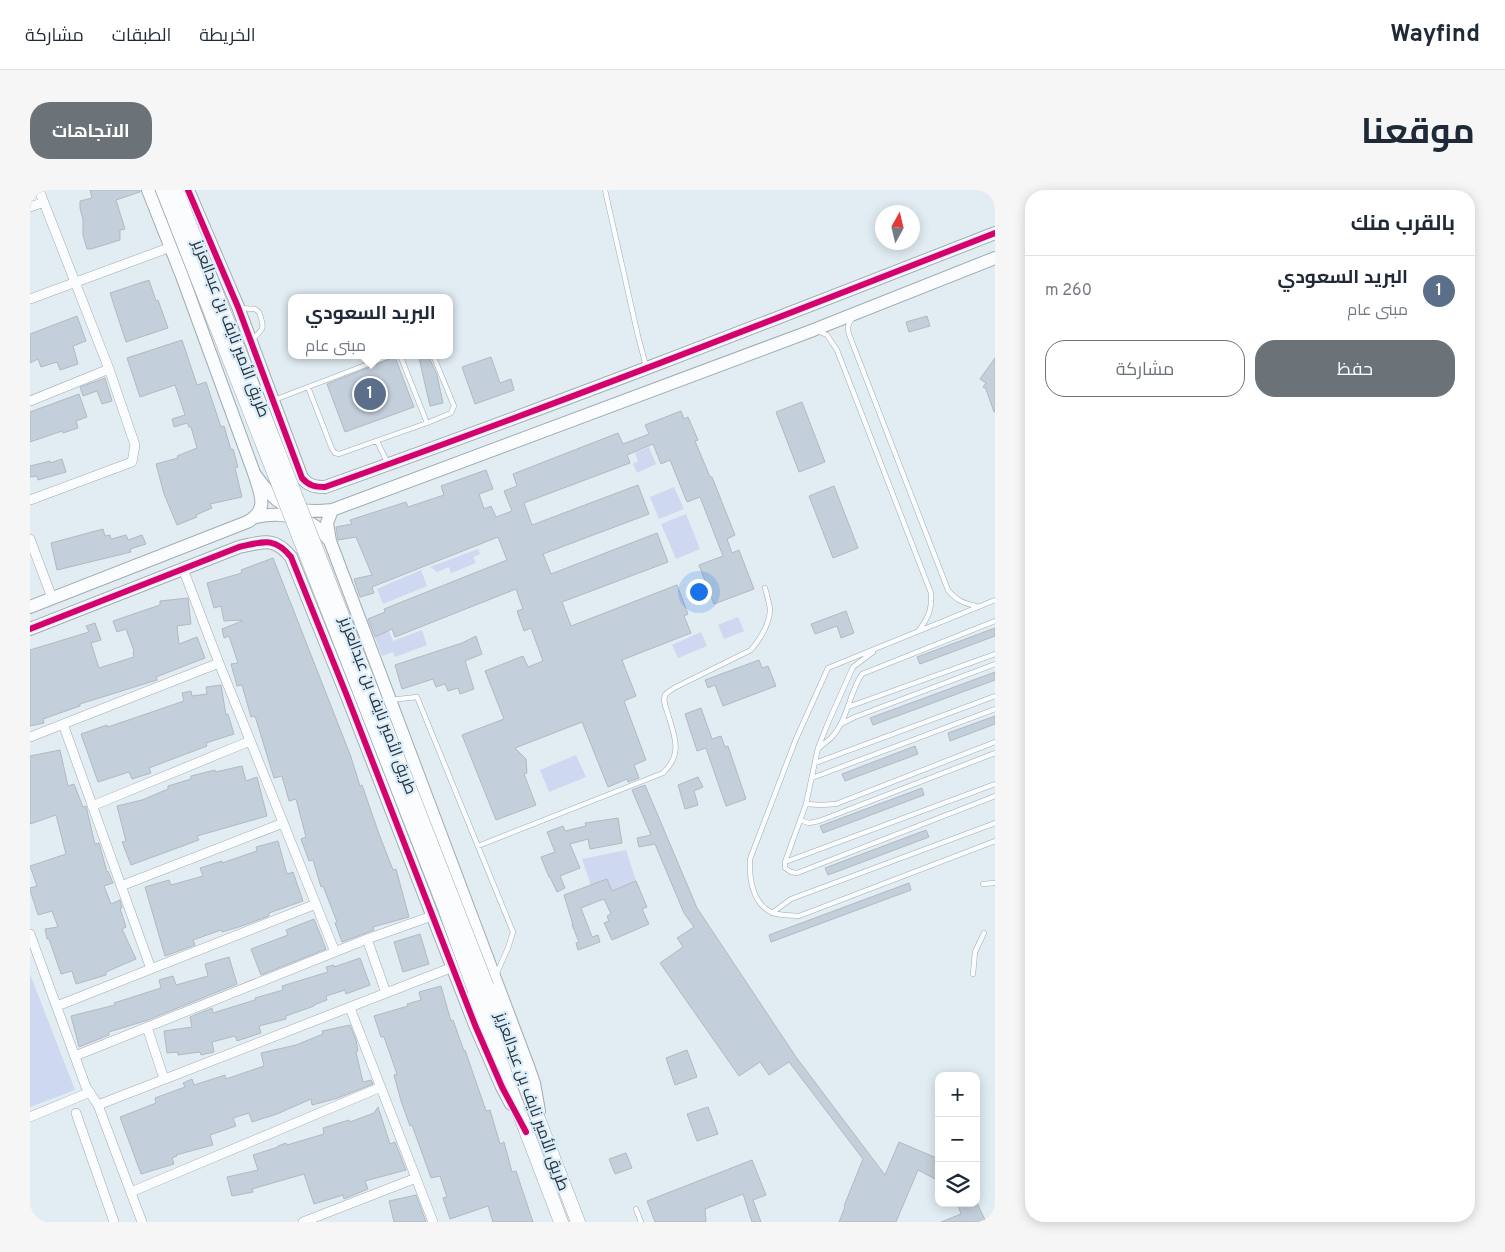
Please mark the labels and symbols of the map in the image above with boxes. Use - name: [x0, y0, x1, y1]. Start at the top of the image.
- north arrow: [875, 205, 920, 250]
- street label: طريق الأمير نايف بن عبدالعزيز: [187, 237, 273, 421]
- pin: 1: [354, 375, 386, 413]
- your location: [686, 579, 712, 605]
- street label: طريق الأمير نايف بن عبدالعزيز: [334, 614, 420, 798]
- street label: طريق الأمير نايف بن عبدالعزيز: [489, 1009, 573, 1194]

